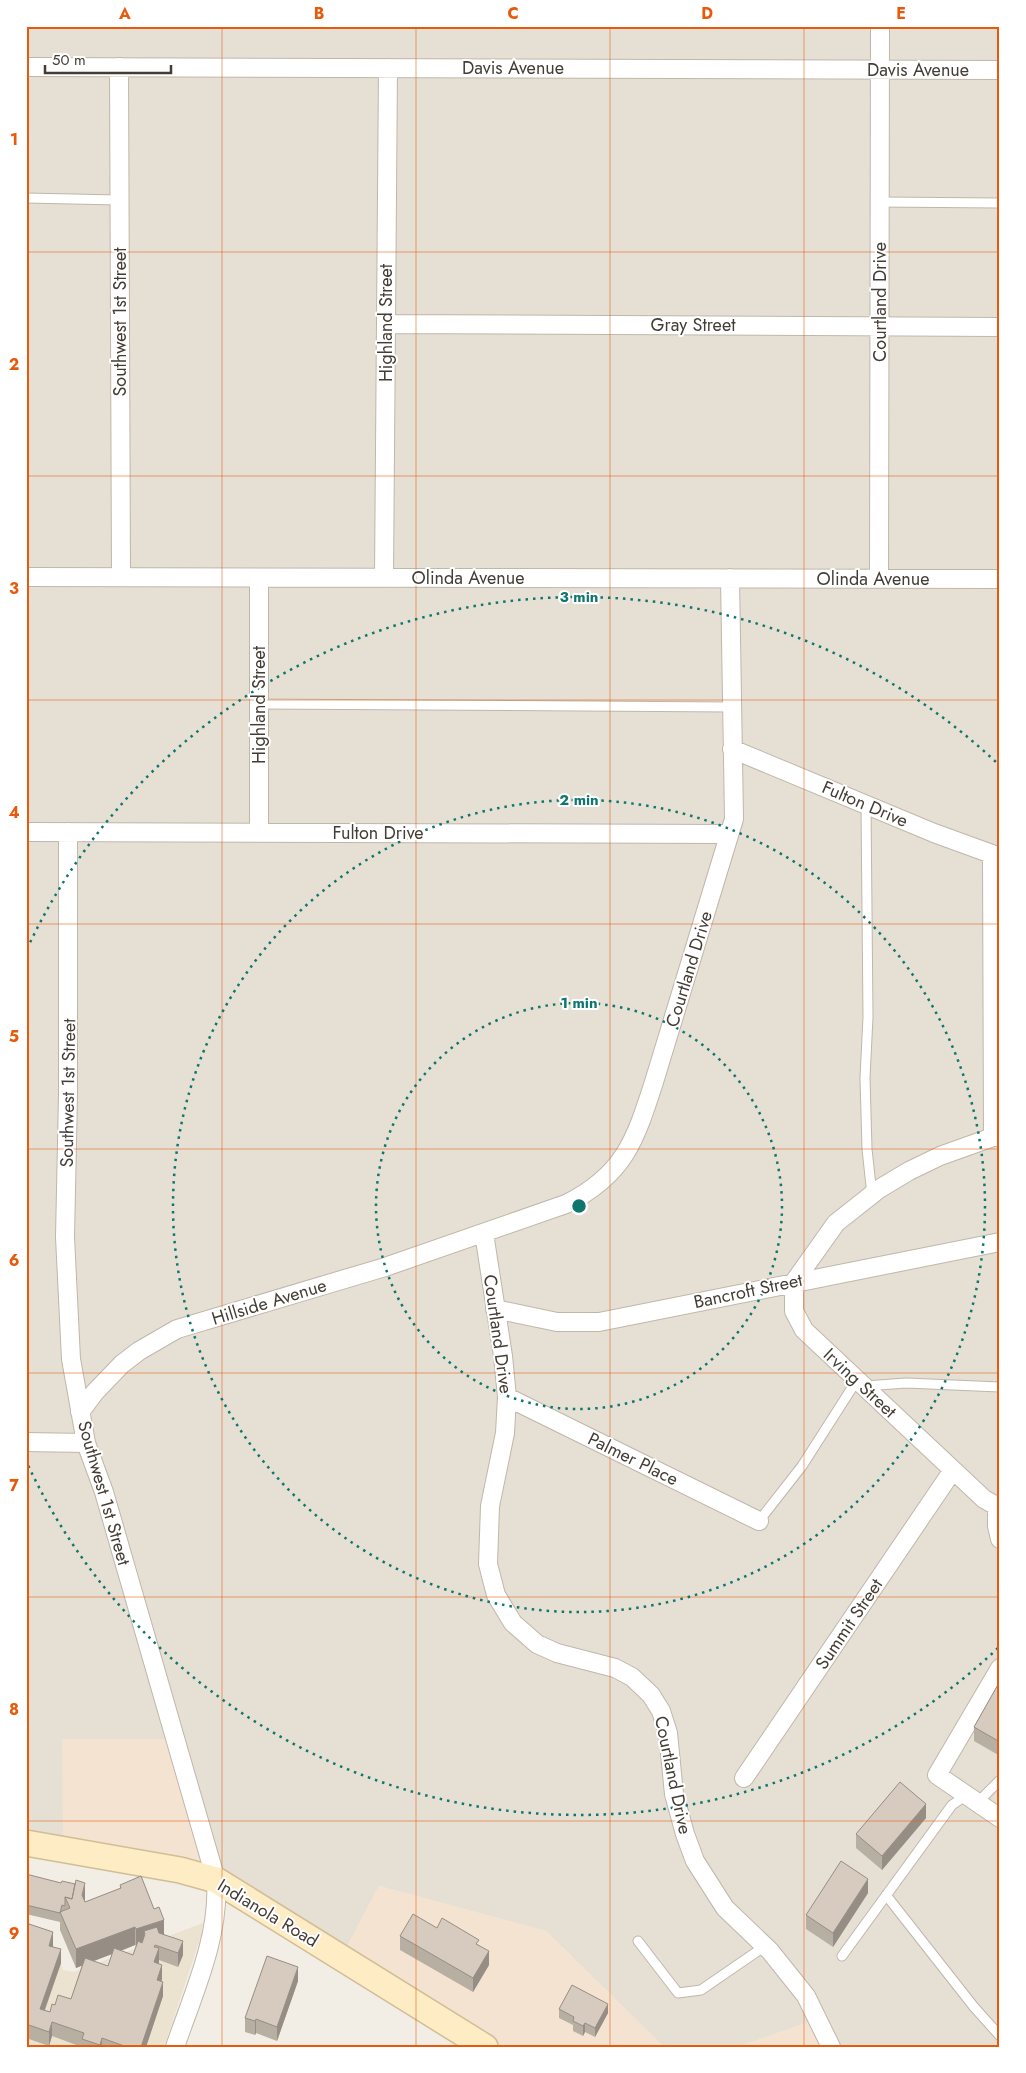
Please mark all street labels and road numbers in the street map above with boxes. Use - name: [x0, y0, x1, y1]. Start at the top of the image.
- street label: Davis Avenue: [462, 55, 564, 81]
- street label: Davis Avenue: [867, 57, 969, 83]
- street label: Courtland Drive: [867, 242, 893, 362]
- street label: Southwest 1st Street: [107, 247, 133, 397]
- street label: Highland Street: [373, 263, 399, 382]
- street label: Gray Street: [651, 312, 736, 338]
- street label: Olinda Avenue: [412, 565, 524, 591]
- street label: Olinda Avenue: [817, 566, 929, 592]
- street label: Highland Street: [246, 645, 272, 764]
- street label: Fulton Drive: [818, 774, 912, 834]
- street label: Fulton Drive: [332, 820, 424, 846]
- street label: Courtland Drive: [659, 908, 719, 1030]
- street label: Southwest 1st Street: [54, 1018, 82, 1168]
- street label: Bancroft Street: [691, 1267, 805, 1315]
- street label: Hillside Avenue: [208, 1272, 330, 1332]
- street label: Courtland Drive: [477, 1273, 519, 1395]
- street label: Irving Street: [818, 1342, 903, 1424]
- street label: Southwest 1st Street: [71, 1418, 137, 1569]
- street label: Palmer Place: [583, 1426, 683, 1492]
- street label: Summit Street: [809, 1573, 889, 1675]
- street label: Courtland Drive: [648, 1714, 698, 1836]
- street label: Indianola Road: [213, 1873, 323, 1953]

